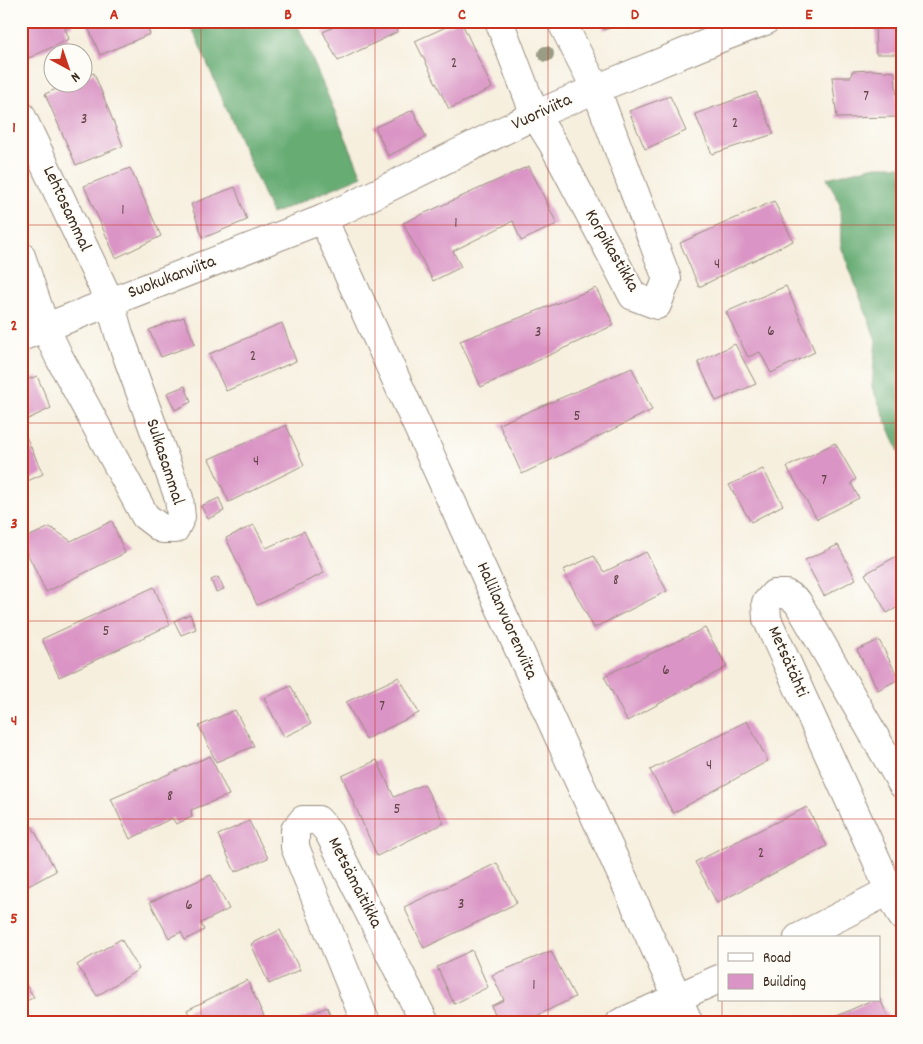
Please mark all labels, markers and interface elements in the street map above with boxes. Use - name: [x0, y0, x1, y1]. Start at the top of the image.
- text: A: [110, 4, 119, 27]
- text: B: [284, 4, 292, 27]
- text: C: [458, 4, 466, 27]
- text: D: [631, 4, 640, 27]
- text: E: [805, 4, 813, 27]
- north arrow: [42, 42, 92, 92]
- house number: 2: [451, 53, 457, 75]
- text: N: [66, 67, 84, 86]
- house number: 7: [863, 86, 869, 108]
- street label: Vuoriviita: [508, 88, 577, 138]
- house number: 3: [81, 109, 87, 131]
- house number: 2: [732, 113, 738, 135]
- text: 1: [12, 117, 16, 140]
- street label: Lehtosammal: [35, 162, 97, 256]
- house number: 1: [121, 200, 125, 222]
- street label: Korpikastikka: [577, 205, 645, 297]
- house number: 1: [454, 213, 458, 235]
- street label: Suokukanviita: [124, 250, 220, 306]
- house number: 4: [714, 254, 720, 276]
- text: 2: [11, 315, 18, 338]
- house number: 6: [767, 321, 775, 343]
- house number: 3: [535, 322, 541, 344]
- house number: 2: [250, 346, 256, 368]
- house number: 5: [574, 406, 581, 428]
- street label: Sulkasammal: [138, 416, 190, 509]
- house number: 4: [253, 451, 259, 473]
- house number: 7: [821, 470, 827, 492]
- text: 3: [10, 513, 18, 536]
- street label: Hallilanvuorenviita: [469, 558, 543, 684]
- house number: 8: [613, 570, 619, 592]
- house number: 5: [103, 621, 110, 643]
- street label: Metsätähti: [760, 622, 814, 702]
- house number: 6: [662, 660, 670, 682]
- house number: 7: [379, 696, 385, 718]
- text: 4: [11, 710, 17, 733]
- house number: 4: [706, 755, 712, 777]
- house number: 8: [167, 786, 173, 808]
- house number: 5: [394, 799, 401, 821]
- street label: Metsämaitikka: [320, 833, 388, 933]
- house number: 2: [758, 843, 764, 865]
- house number: 3: [458, 894, 464, 916]
- house number: 6: [185, 895, 193, 917]
- text: 5: [10, 908, 18, 931]
- legend: [718, 936, 880, 1002]
- text: Road: [763, 948, 791, 970]
- text: Building: [763, 972, 806, 994]
- house number: 1: [532, 975, 536, 997]

